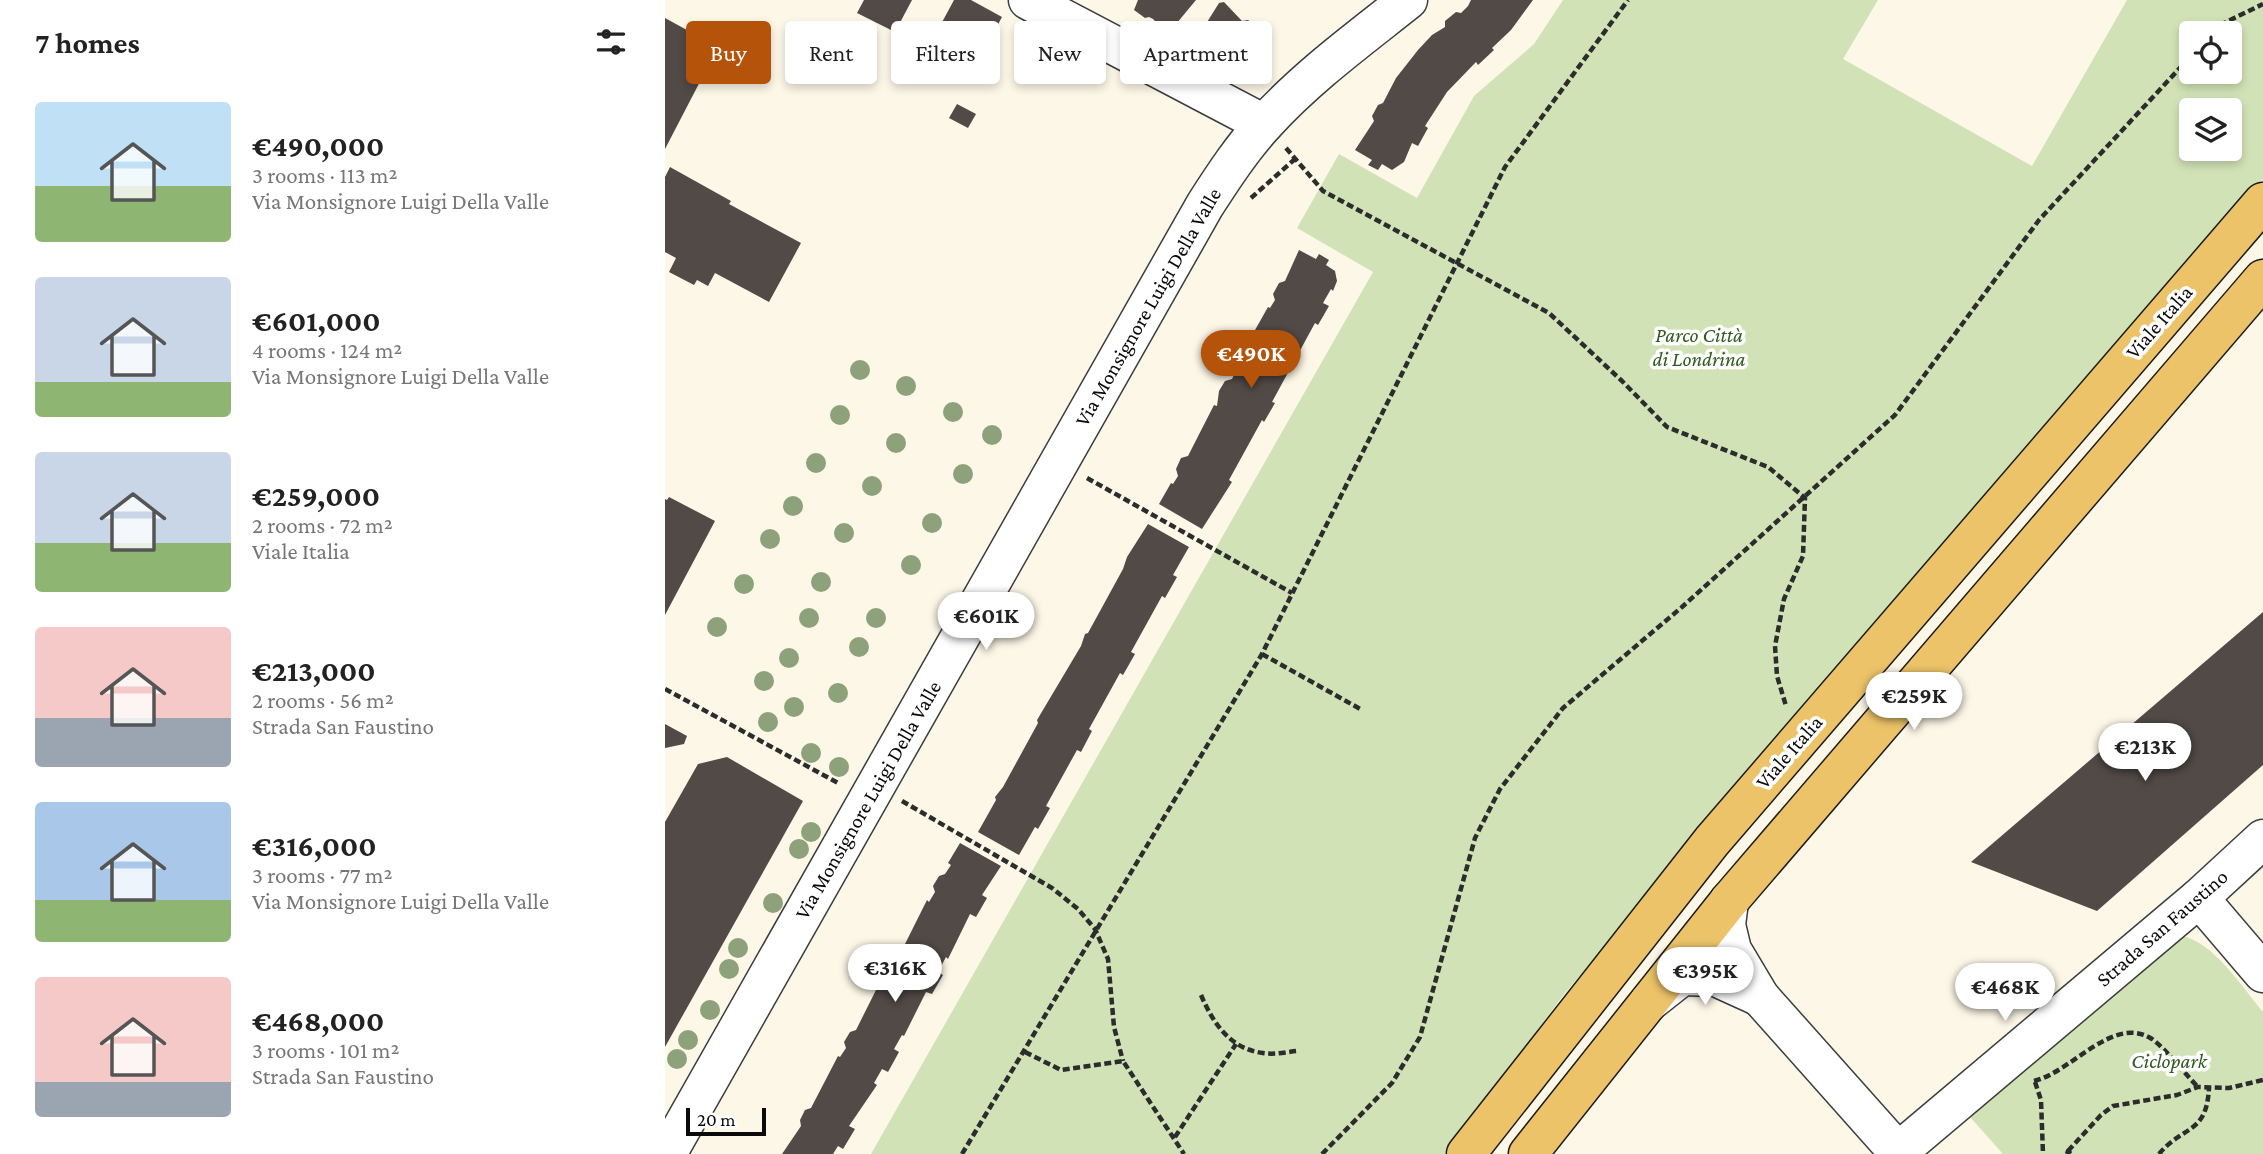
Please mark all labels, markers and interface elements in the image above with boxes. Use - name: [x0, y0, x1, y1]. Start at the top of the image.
- chip: Buy: [686, 21, 771, 84]
- chip: Rent: [785, 21, 877, 84]
- chip: Filters: [891, 21, 1000, 84]
- chip: New: [1014, 21, 1106, 84]
- chip: Apartment: [1120, 21, 1272, 84]
- map controls: [2179, 21, 2242, 161]
- button: locate: [2179, 21, 2242, 84]
- icon: filters: [592, 23, 630, 61]
- text: 7 homes: [35, 26, 140, 59]
- button: layers: [2179, 98, 2242, 161]
- text: €490,000: [252, 129, 384, 162]
- icon: home: [91, 130, 175, 214]
- text: 3 rooms · 113 m²: [252, 162, 397, 188]
- street label: Via Monsignore Luigi Della Valle: [1070, 184, 1226, 430]
- text: Via Monsignore Luigi Della Valle: [252, 188, 549, 214]
- street label: Viale Italia: [2121, 280, 2197, 364]
- text: €601,000: [252, 304, 380, 337]
- icon: home: [91, 305, 175, 389]
- park label: Parco Città di Londrina: [1653, 323, 1746, 371]
- pin: €490K: [1202, 330, 1300, 390]
- text: 4 rooms · 124 m²: [252, 337, 402, 363]
- text: €490K: [1217, 340, 1285, 366]
- text: Via Monsignore Luigi Della Valle: [252, 363, 549, 389]
- text: €259,000: [252, 479, 380, 512]
- icon: home: [91, 480, 175, 564]
- text: 2 rooms · 72 m²: [252, 512, 393, 538]
- text: Viale Italia: [252, 538, 350, 564]
- pin: €601K: [937, 592, 1035, 652]
- text: €601K: [954, 602, 1018, 628]
- text: €213,000: [252, 654, 376, 687]
- icon: home: [91, 655, 175, 739]
- pin: €259K: [1865, 672, 1963, 732]
- street label: Via Monsignore Luigi Della Valle: [790, 677, 946, 923]
- text: €259K: [1881, 682, 1947, 708]
- text: 2 rooms · 56 m²: [252, 687, 394, 713]
- street label: Viale Italia: [1751, 710, 1827, 794]
- text: Strada San Faustino: [252, 713, 434, 739]
- pin: €213K: [2096, 724, 2194, 783]
- text: €213K: [2114, 733, 2176, 759]
- text: €316,000: [252, 829, 376, 862]
- icon: home: [91, 830, 175, 914]
- text: 3 rooms · 77 m²: [252, 862, 392, 888]
- street label: Strada San Faustino: [2091, 864, 2233, 992]
- text: Via Monsignore Luigi Della Valle: [252, 888, 549, 914]
- pin: €316K: [846, 944, 944, 1004]
- pin: €395K: [1656, 948, 1754, 1007]
- text: €316K: [864, 954, 926, 980]
- text: €395K: [1673, 957, 1737, 983]
- pin: €468K: [1956, 964, 2054, 1023]
- text: €468K: [1971, 973, 2039, 999]
- text: €468,000: [252, 1004, 384, 1037]
- icon: home: [91, 1005, 175, 1089]
- text: 3 rooms · 101 m²: [252, 1037, 399, 1063]
- park label: Ciclopark: [2131, 1049, 2208, 1073]
- text: Strada San Faustino: [252, 1063, 434, 1089]
- scale bar: [686, 1105, 767, 1137]
- text: 20 m: [697, 1109, 736, 1130]

